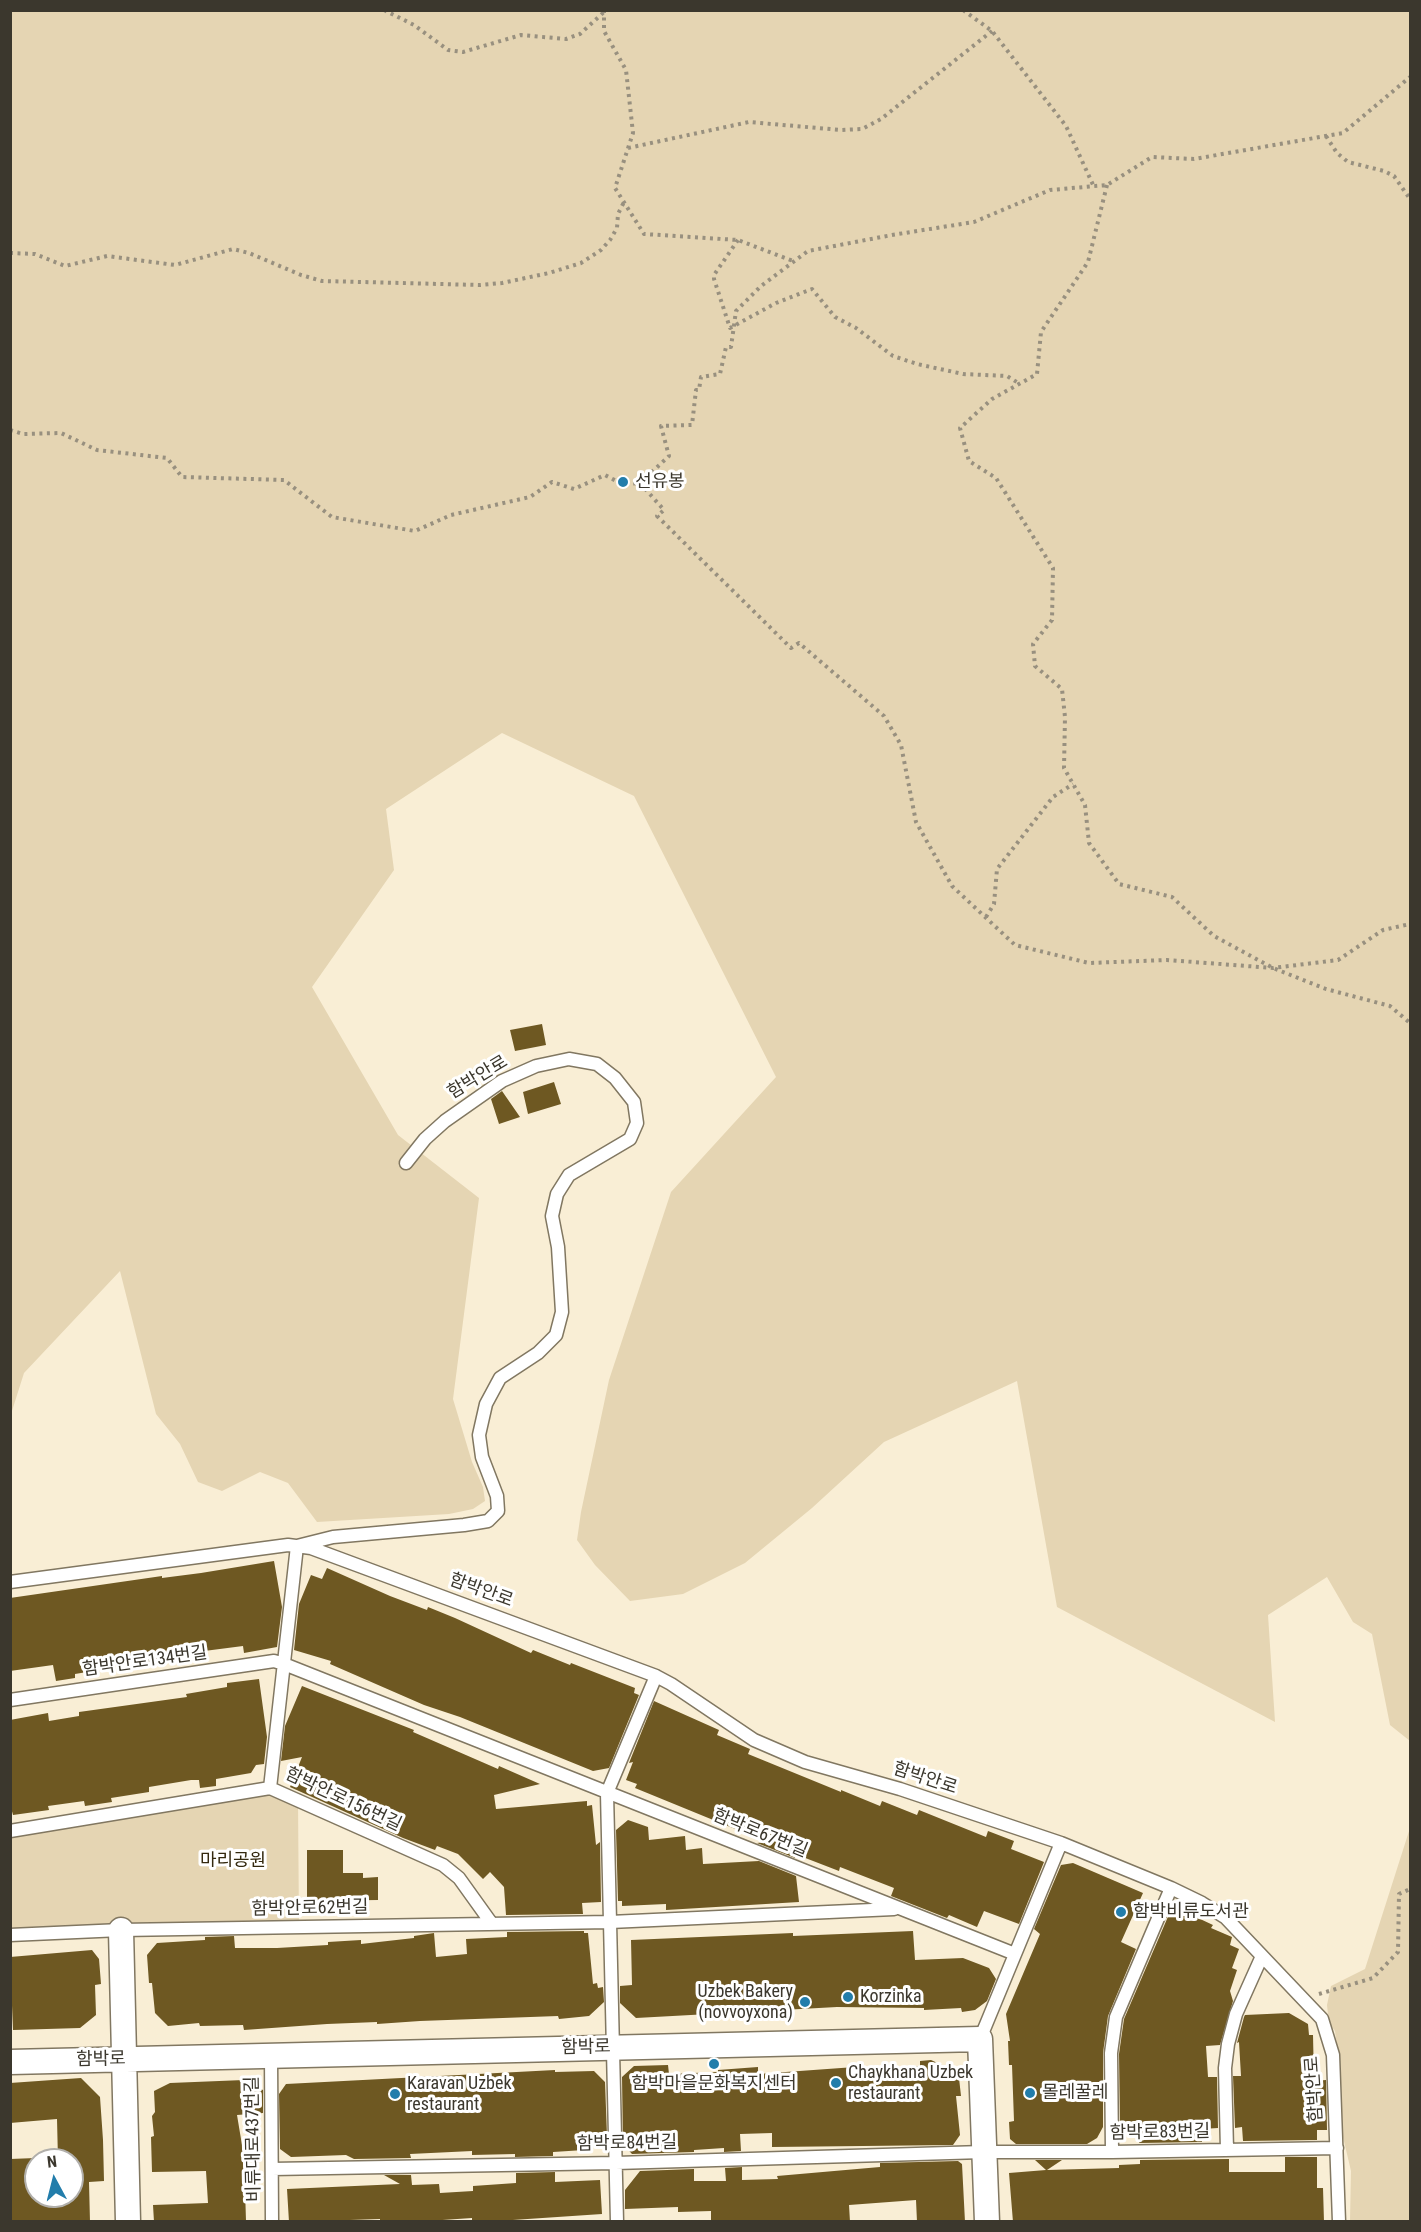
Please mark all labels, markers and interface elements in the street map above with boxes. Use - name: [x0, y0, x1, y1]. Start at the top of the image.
- place label: 선유봉: [635, 471, 685, 493]
- marker: 선유봉: [616, 475, 630, 489]
- street label: 함박안로: [444, 1052, 512, 1104]
- street label: 함박안로: [446, 1570, 516, 1612]
- street label: 함박안로134번길: [81, 1643, 209, 1681]
- street label: 함박안로: [890, 1758, 960, 1800]
- street label: 함박안로156번길: [281, 1764, 405, 1836]
- street label: 함박로67번길: [709, 1805, 811, 1863]
- park label: 마리공원: [200, 1850, 266, 1872]
- street label: 함박안로62번길: [251, 1897, 369, 1921]
- place label: 함박비류도서관: [1133, 1901, 1249, 1923]
- marker: 함박비류도서관: [1114, 1905, 1128, 1919]
- place label: Uzbek Bakery (novvoyxona): [697, 1981, 793, 2024]
- place label: Korzinka: [860, 1986, 922, 2008]
- marker: Korzinka: [841, 1990, 855, 2004]
- marker: Uzbek Bakery (novvoyxona): [798, 1995, 812, 2009]
- street label: 함박로: [561, 2037, 611, 2059]
- street label: 함박로: [76, 2049, 126, 2071]
- street label: 함박안로: [1302, 2055, 1328, 2123]
- marker: 함박마을문화복지센터: [707, 2057, 721, 2071]
- place label: Chaykhana Uzbek restaurant: [848, 2062, 973, 2104]
- place label: Karavan Uzbek restaurant: [407, 2073, 512, 2116]
- place label: 함박마을문화복지센터: [631, 2073, 797, 2095]
- street label: 비류대로437번길: [242, 2076, 266, 2202]
- marker: Chaykhana Uzbek restaurant: [829, 2076, 843, 2090]
- place label: 몰레꿀레: [1042, 2082, 1108, 2104]
- marker: 몰레꿀레: [1023, 2086, 1037, 2100]
- marker: Karavan Uzbek restaurant: [388, 2087, 402, 2101]
- street label: 함박로83번길: [1110, 2121, 1210, 2145]
- street label: 함박로84번길: [577, 2132, 677, 2156]
- north arrow: [24, 2148, 84, 2208]
- text: N: [46, 2152, 58, 2172]

